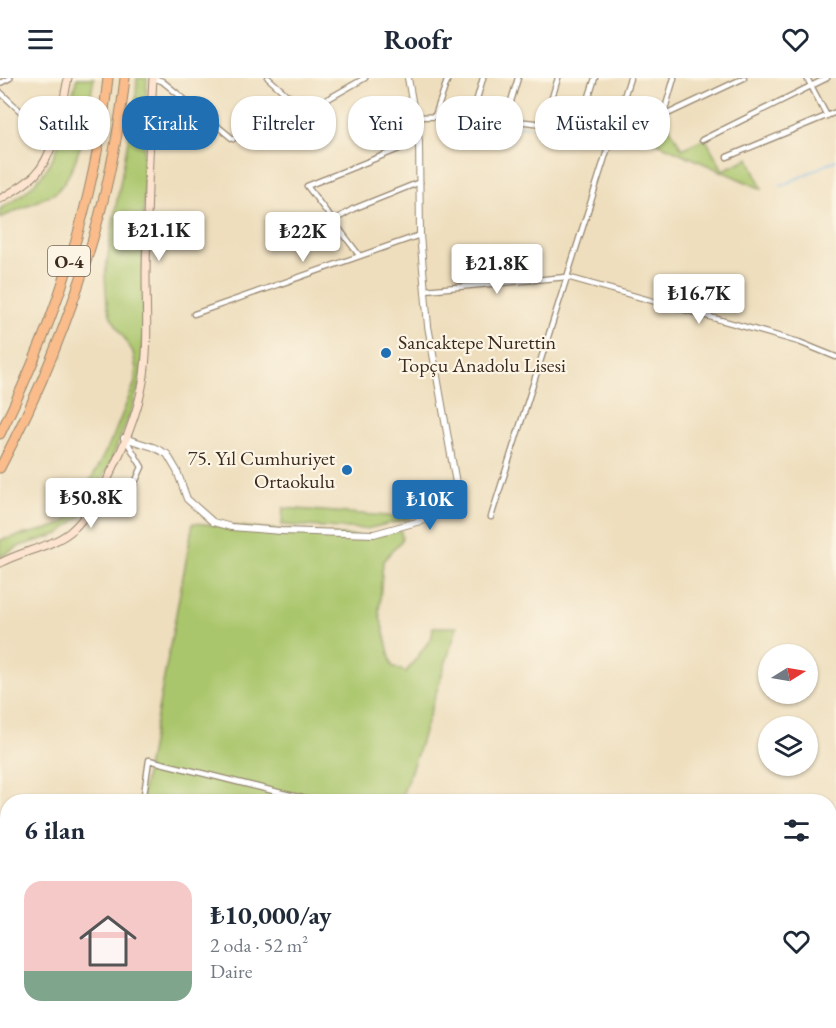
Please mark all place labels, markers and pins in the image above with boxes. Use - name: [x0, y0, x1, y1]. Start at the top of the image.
- pin: ₺21.1K: [110, 211, 208, 262]
- pin: ₺22K: [267, 212, 339, 263]
- pin: ₺21.8K: [448, 244, 546, 295]
- pin: ₺16.7K: [650, 274, 748, 325]
- place label: Sancaktepe Nurettin Topçu Anadolu Lisesi: [398, 329, 566, 378]
- marker: Sancaktepe Nurettin Topçu Anadolu Lisesi: [379, 346, 393, 360]
- place label: 75. Yıl Cumhuriyet Ortaokulu: [188, 445, 336, 494]
- marker: 75. Yıl Cumhuriyet Ortaokulu: [340, 463, 354, 477]
- pin: ₺50.8K: [42, 478, 140, 529]
- pin: ₺10K: [394, 480, 466, 531]

